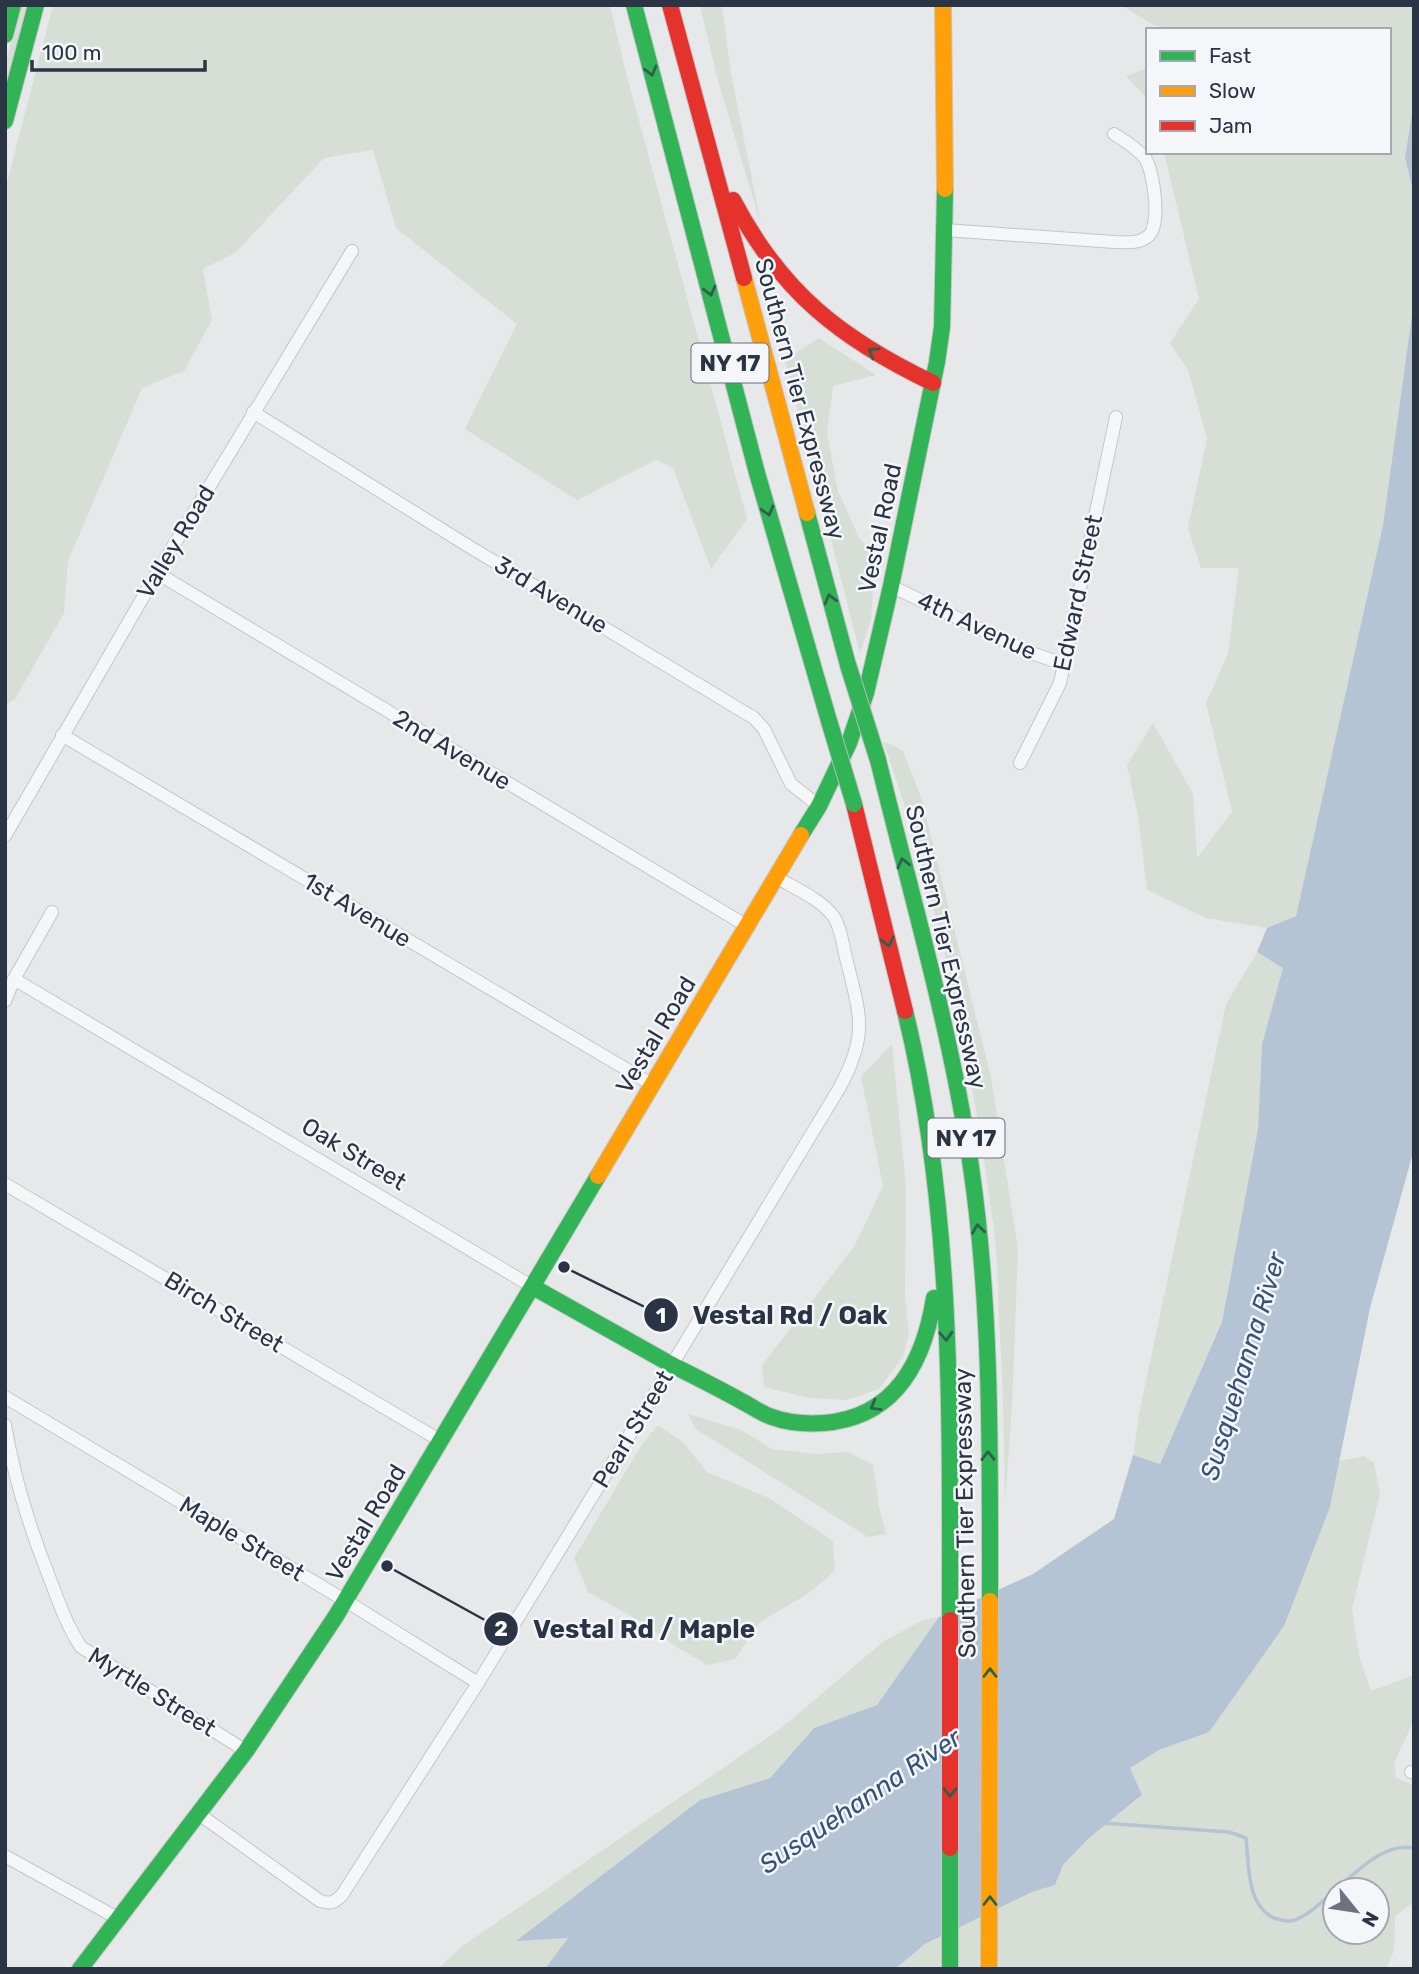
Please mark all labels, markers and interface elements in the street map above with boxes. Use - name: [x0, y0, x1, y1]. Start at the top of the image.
- scale bar: [32, 28, 205, 72]
- legend: [1146, 28, 1391, 154]
- text: 100 m: [42, 40, 101, 65]
- text: Fast: [1209, 43, 1251, 68]
- one-way arrow: [643, 65, 657, 77]
- text: Slow: [1209, 78, 1256, 103]
- text: Jam: [1209, 113, 1253, 138]
- street label: Southern Tier Expressway: [749, 255, 851, 543]
- one-way arrow: [702, 285, 716, 297]
- road number: NY 17: [692, 344, 768, 382]
- one-way arrow: [867, 347, 880, 360]
- street label: Vestal Road: [853, 461, 907, 595]
- street label: Valley Road: [131, 480, 221, 604]
- one-way arrow: [760, 505, 775, 517]
- street label: Edward Street: [1048, 512, 1108, 674]
- street label: 3rd Avenue: [489, 550, 613, 640]
- street label: 4th Avenue: [913, 586, 1041, 666]
- one-way arrow: [824, 593, 838, 605]
- street label: 2nd Avenue: [388, 704, 516, 796]
- street label: Southern Tier Expressway: [900, 802, 992, 1092]
- one-way arrow: [897, 857, 911, 869]
- street label: 1st Avenue: [298, 867, 416, 953]
- one-way arrow: [880, 936, 894, 948]
- street label: Vestal Road: [610, 971, 702, 1099]
- street label: Oak Street: [297, 1112, 411, 1196]
- road number: NY 17: [928, 1119, 1004, 1158]
- one-way arrow: [971, 1223, 986, 1235]
- water label: Susquehanna River: [1194, 1247, 1293, 1484]
- street label: Birch Street: [159, 1266, 289, 1358]
- callout: Vestal Rd / Oak: [644, 1292, 902, 1339]
- text: Vestal Rd / Oak: [692, 1300, 888, 1331]
- text: 1: [656, 1303, 666, 1328]
- one-way arrow: [938, 1330, 953, 1341]
- street label: Pearl Street: [587, 1365, 679, 1493]
- street label: Southern Tier Expressway: [948, 1368, 982, 1658]
- one-way arrow: [869, 1398, 882, 1411]
- one-way arrow: [981, 1451, 996, 1462]
- street label: Vestal Road: [320, 1459, 412, 1587]
- street label: Maple Street: [174, 1491, 310, 1587]
- callout: Vestal Rd / Maple: [484, 1606, 769, 1653]
- text: Vestal Rd / Maple: [533, 1614, 755, 1645]
- text: 2: [494, 1616, 508, 1641]
- street label: Myrtle Street: [83, 1642, 221, 1742]
- one-way arrow: [982, 1667, 998, 1678]
- water label: Susquehanna River: [754, 1722, 968, 1880]
- one-way arrow: [942, 1787, 958, 1798]
- north arrow: [1321, 1876, 1391, 1946]
- one-way arrow: [982, 1895, 998, 1905]
- text: N: [1357, 1908, 1384, 1931]

